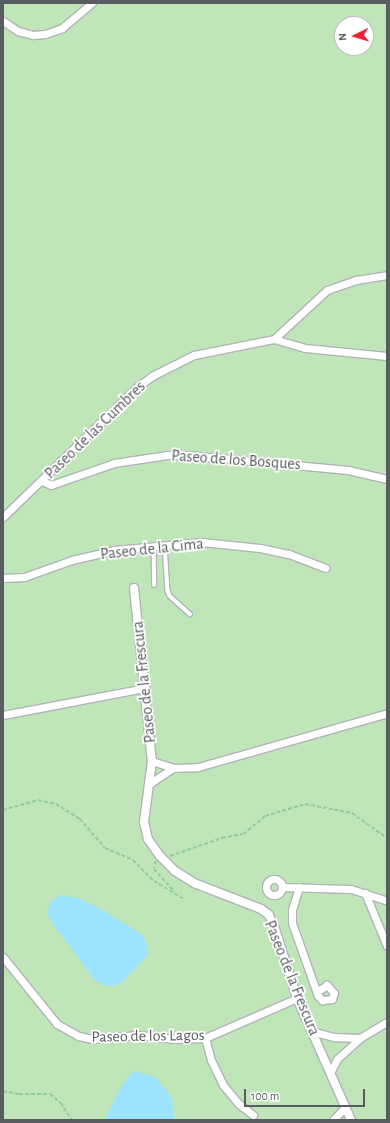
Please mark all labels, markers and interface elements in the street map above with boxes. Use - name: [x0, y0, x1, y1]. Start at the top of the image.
- north arrow: [334, 16, 374, 56]
- text: N: [337, 33, 348, 41]
- street label: Paseo de las Cumbres: [41, 377, 149, 483]
- street label: Paseo de los Bosques: [171, 446, 301, 474]
- street label: Paseo de la Cima: [99, 534, 205, 564]
- street label: Paseo de la Frescura: [128, 620, 160, 744]
- street label: Paseo de la Frescura: [260, 918, 324, 1038]
- street label: Paseo de los Lagos: [91, 1025, 205, 1047]
- scale bar: [246, 1081, 367, 1107]
- text: 100 m: [251, 1090, 279, 1102]

